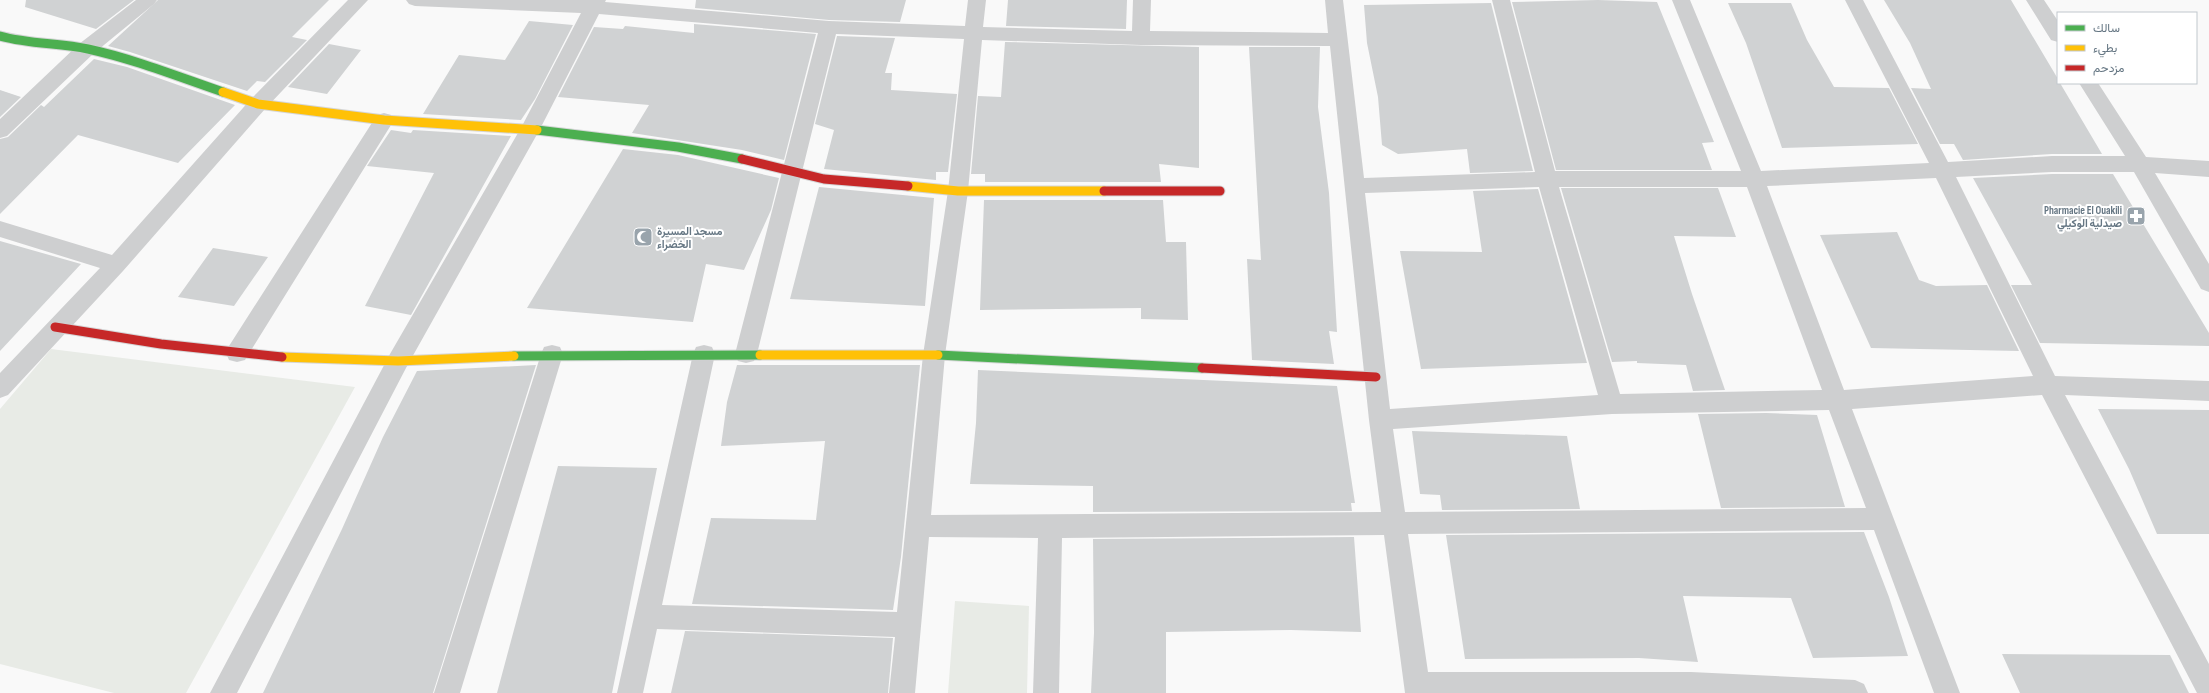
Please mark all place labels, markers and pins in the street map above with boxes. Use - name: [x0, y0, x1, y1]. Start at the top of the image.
- place label: Pharmacie El Ouakili صيدلية الوكيلي: [2044, 204, 2122, 232]
- pharmacy icon: Pharmacie El Ouakili صيدلية الوكيلي: [2125, 205, 2147, 227]
- place label: مسجد المسيرة الخضراء: [657, 225, 722, 251]
- mosque icon: مسجد المسيرة الخضراء: [632, 226, 654, 248]

